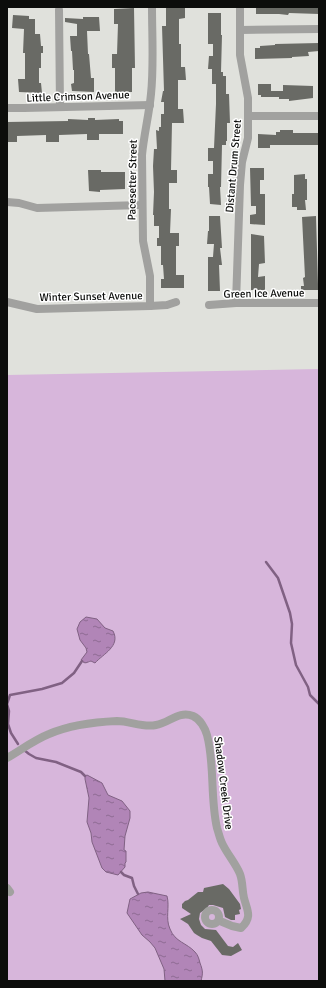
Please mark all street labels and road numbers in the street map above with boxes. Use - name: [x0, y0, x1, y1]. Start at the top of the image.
- street label: Little Crimson Avenue: [26, 88, 130, 105]
- street label: Distant Drum Street: [223, 119, 244, 213]
- street label: Pacesetter Street: [125, 139, 140, 220]
- street label: Green Ice Avenue: [223, 286, 305, 301]
- street label: Winter Sunset Avenue: [39, 289, 143, 304]
- street label: Shadow Creek Drive: [211, 736, 236, 830]

